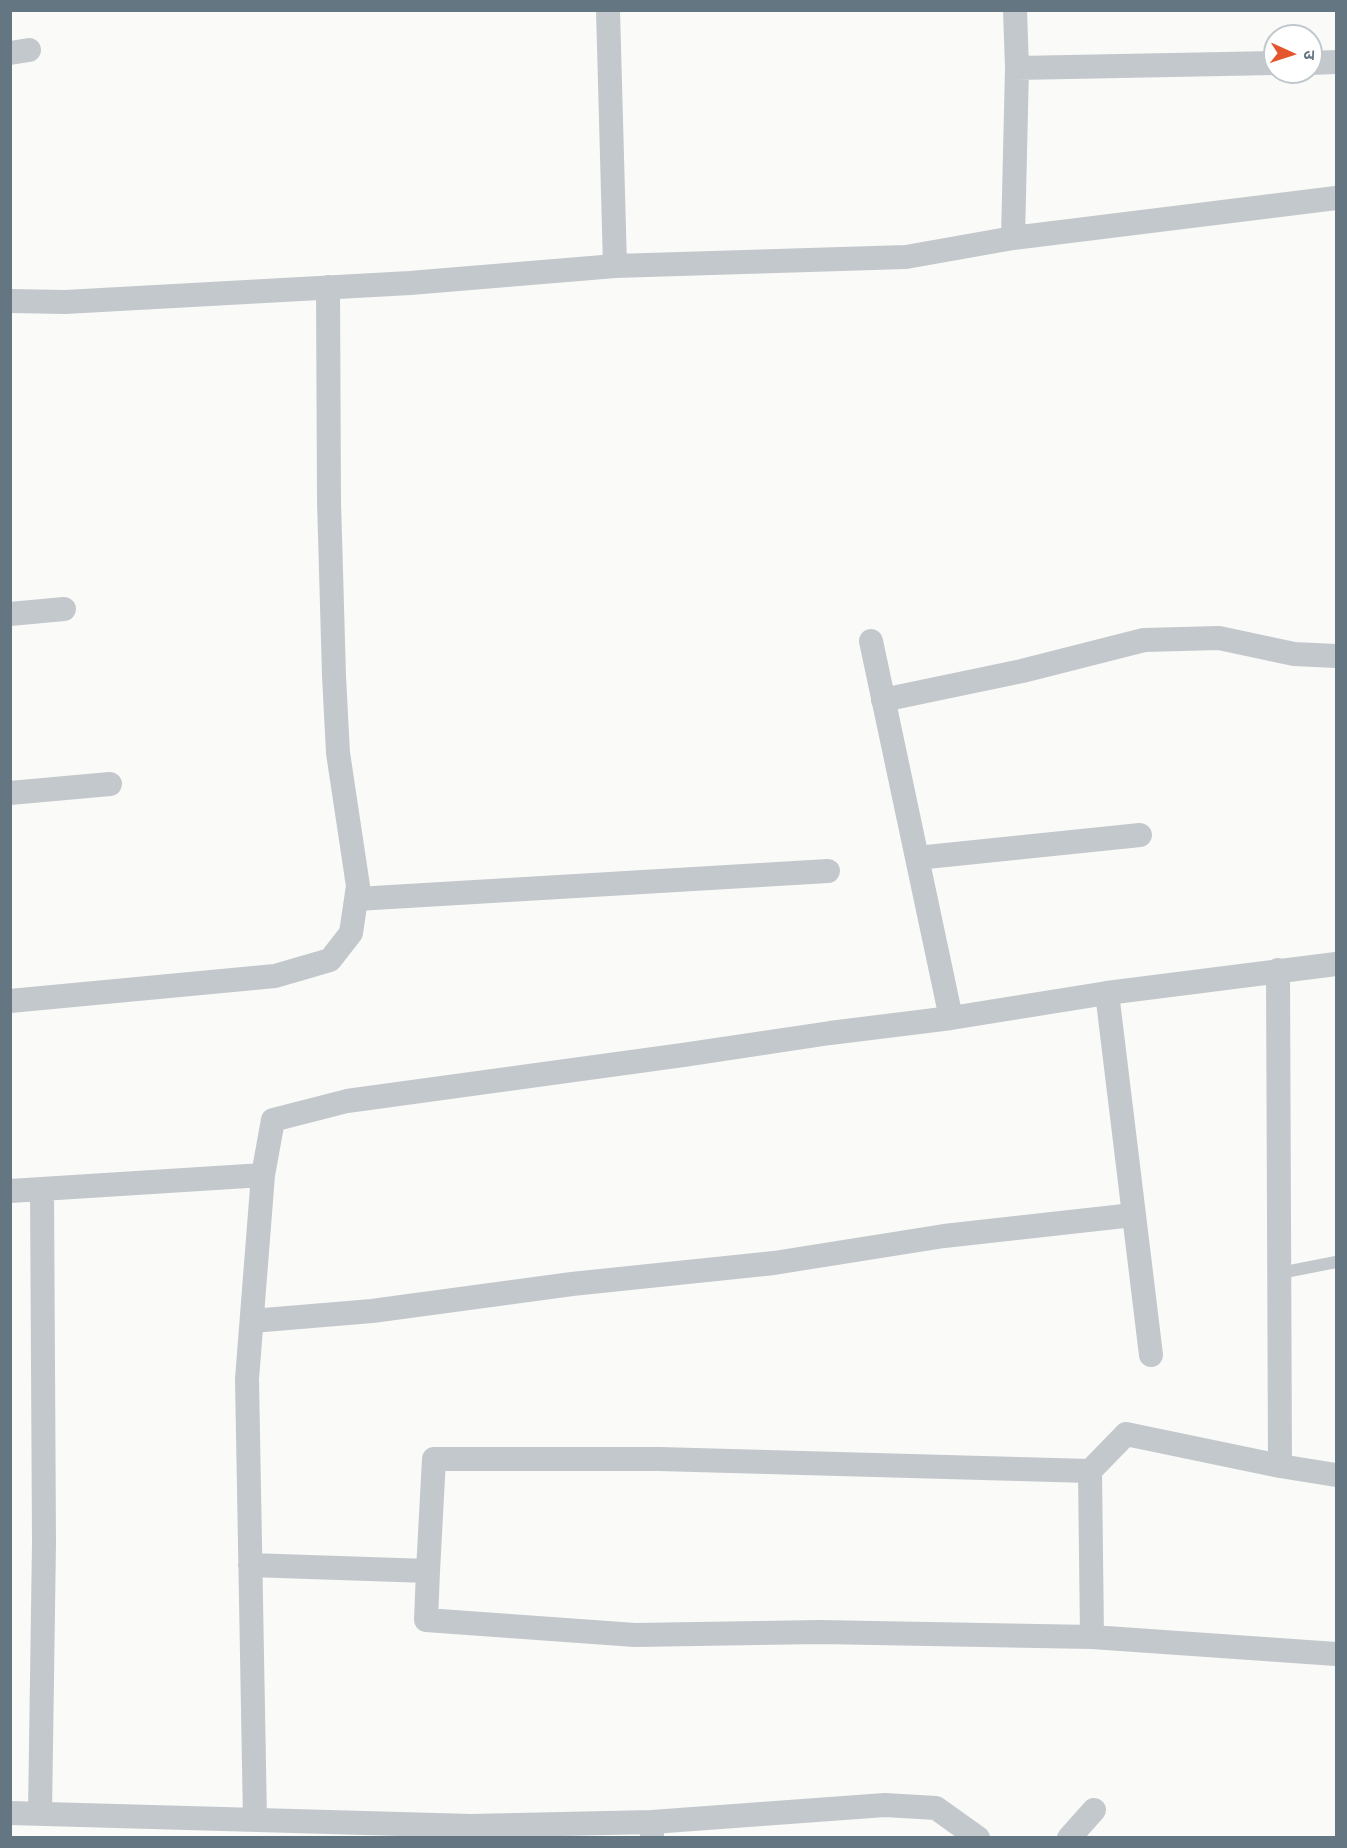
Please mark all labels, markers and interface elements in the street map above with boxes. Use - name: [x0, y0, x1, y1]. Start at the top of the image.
- north arrow: [1263, 24, 1323, 84]
- text: उ: [1298, 50, 1320, 60]

